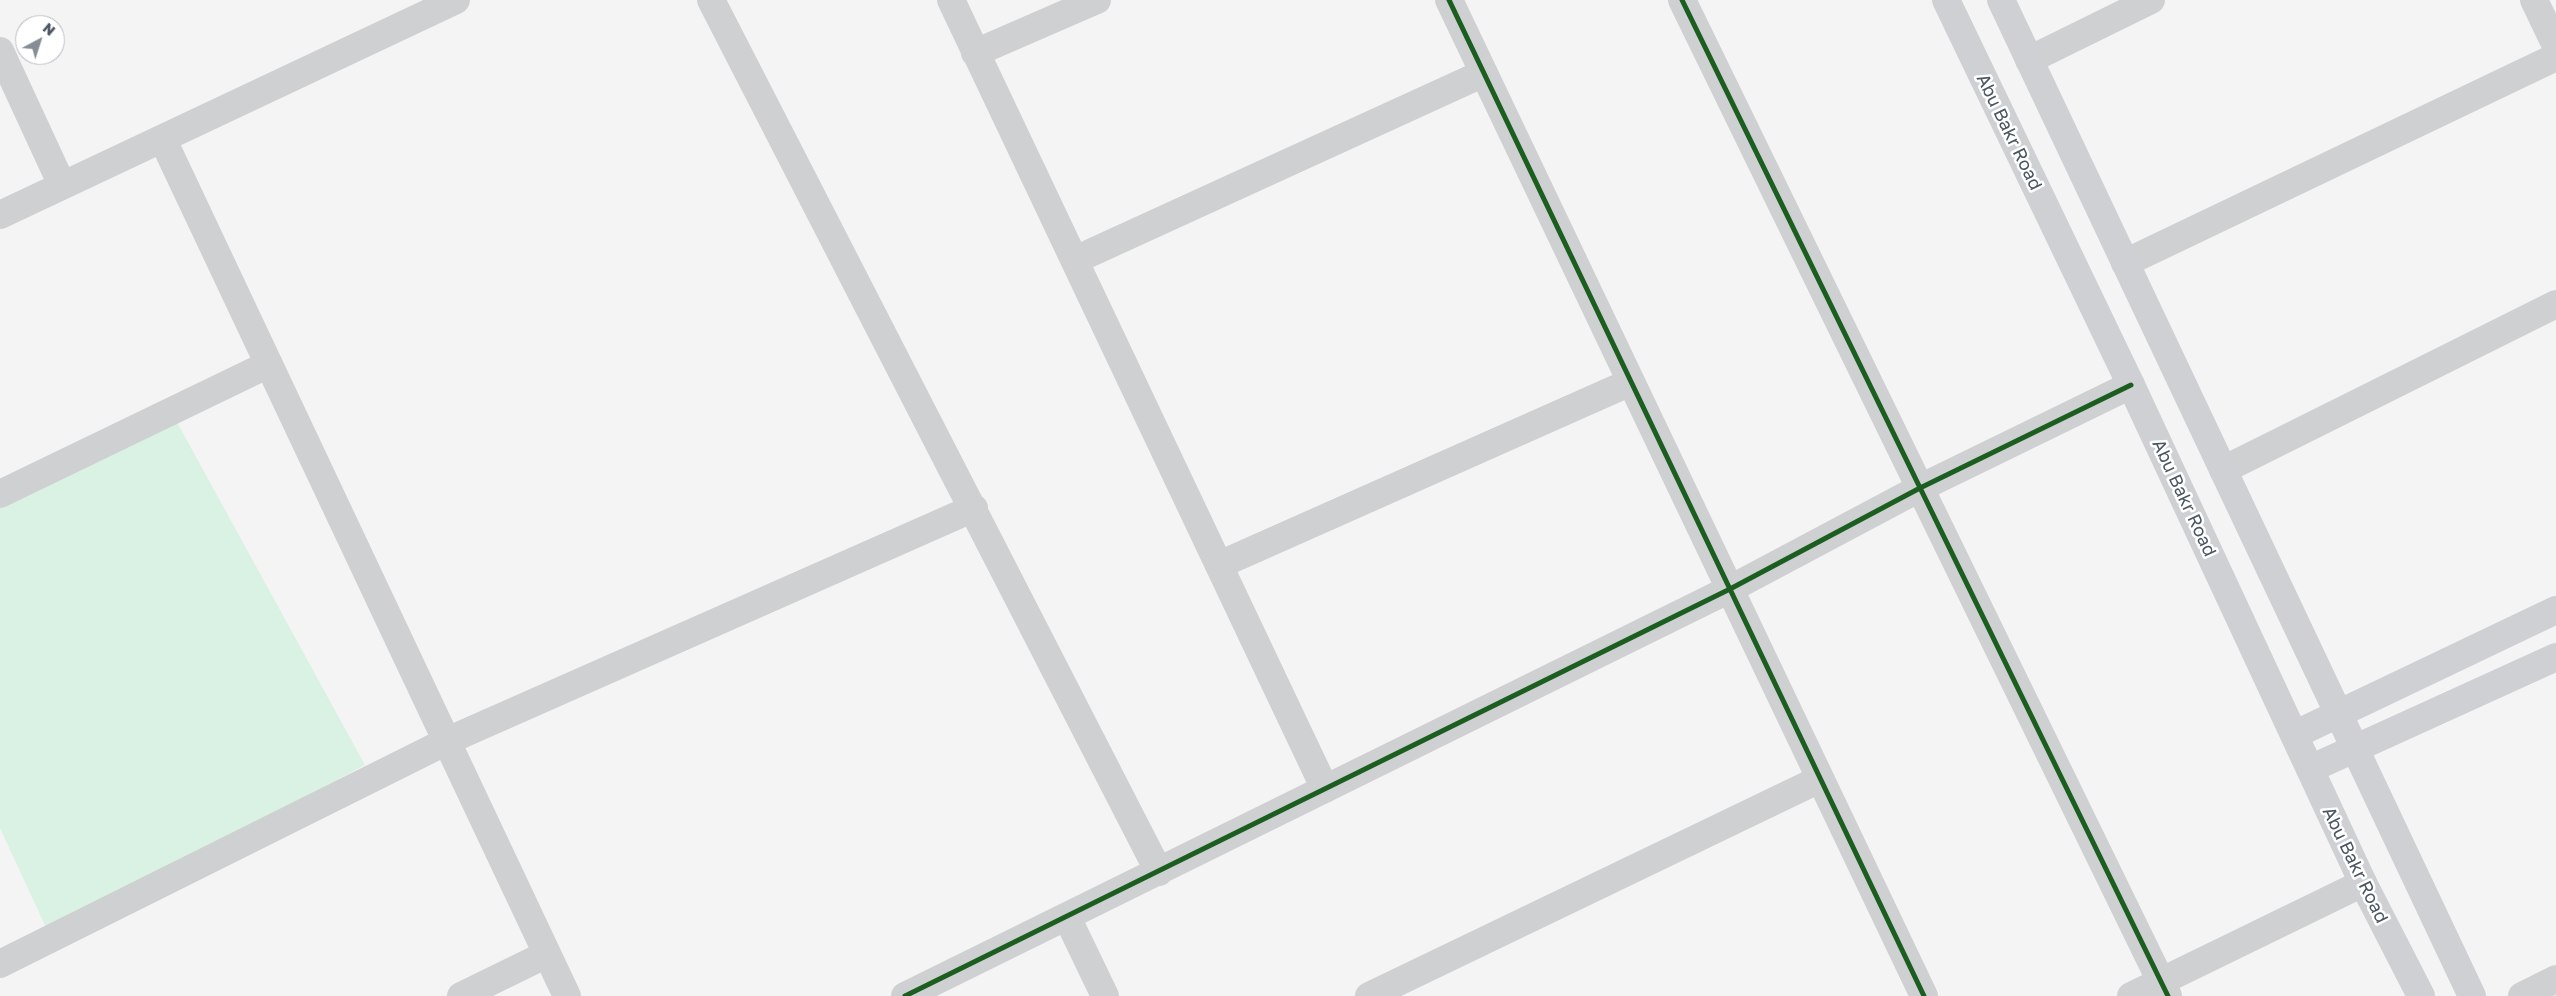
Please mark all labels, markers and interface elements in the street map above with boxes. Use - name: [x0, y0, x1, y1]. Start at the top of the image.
- north arrow: [15, 15, 65, 65]
- text: N: [40, 19, 59, 39]
- street label: Abu Bakr Road: [1972, 70, 2046, 194]
- street label: Abu Bakr Road: [2147, 436, 2221, 560]
- street label: Abu Bakr Road: [2318, 803, 2392, 927]

